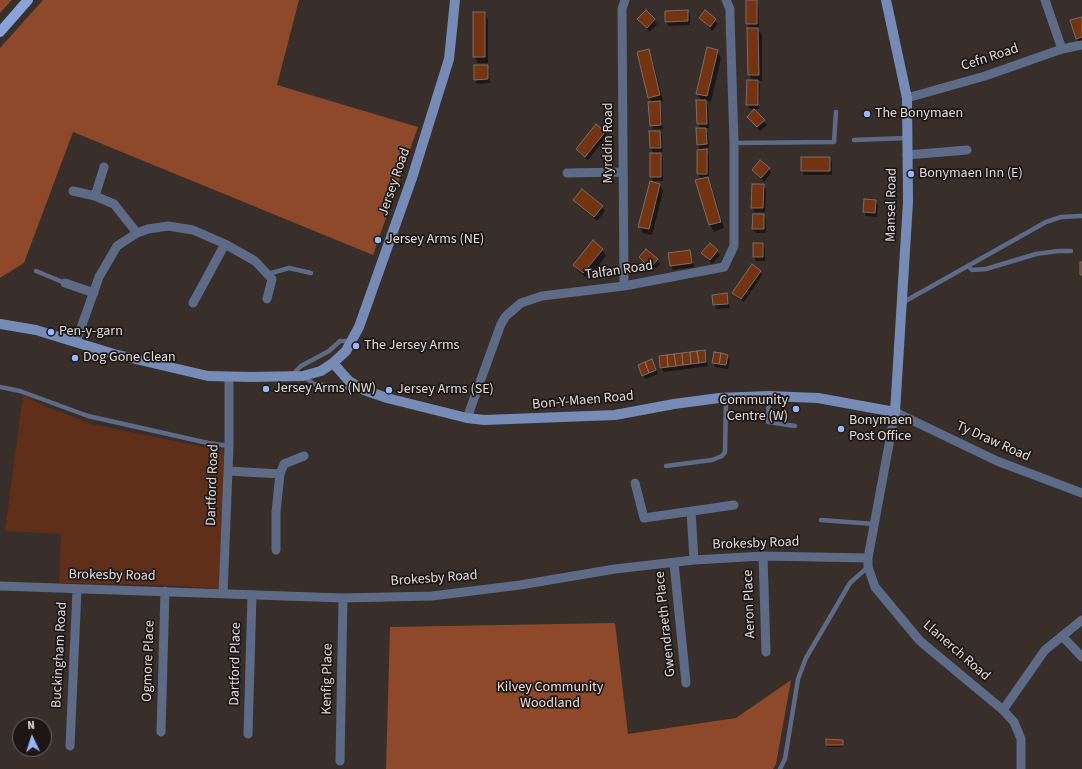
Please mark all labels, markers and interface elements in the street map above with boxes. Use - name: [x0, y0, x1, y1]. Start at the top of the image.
- street label: Cefn Road: [959, 41, 1021, 75]
- street label: Myrddin Road: [601, 103, 617, 183]
- place label: The Bonymaen: [875, 106, 963, 122]
- marker: The Bonymaen: [862, 109, 872, 119]
- street label: Jersey Road: [376, 146, 414, 218]
- place label: Bonymaen Inn (E): [919, 166, 1023, 182]
- street label: Mansel Road: [883, 168, 901, 242]
- marker: Bonymaen Inn (E): [906, 169, 916, 179]
- place label: Jersey Arms (NE): [386, 232, 484, 248]
- marker: Jersey Arms (NE): [373, 235, 383, 245]
- street label: Talfan Road: [584, 258, 654, 284]
- place label: Pen-y-garn: [59, 324, 123, 340]
- marker: Pen-y-garn: [46, 327, 56, 337]
- place label: The Jersey Arms: [364, 338, 459, 354]
- marker: The Jersey Arms: [351, 341, 361, 351]
- place label: Dog Gone Clean: [83, 350, 176, 366]
- marker: Dog Gone Clean: [70, 353, 80, 363]
- place label: Jersey Arms (NW): [274, 381, 376, 397]
- place label: Jersey Arms (SE): [397, 382, 494, 398]
- marker: Jersey Arms (NW): [261, 384, 271, 394]
- marker: Jersey Arms (SE): [384, 385, 394, 395]
- street label: Bon-Y-Maen Road: [532, 388, 634, 414]
- place label: Community Centre (W): [719, 393, 788, 426]
- marker: Community Centre (W): [791, 404, 801, 414]
- place label: Bonymaen Post Office: [849, 413, 912, 446]
- street label: Ty Draw Road: [953, 418, 1033, 466]
- marker: Bonymaen Post Office: [836, 424, 846, 434]
- street label: Dartford Road: [203, 444, 223, 526]
- street label: Brokesby Road: [712, 534, 800, 554]
- street label: Brokesby Road: [68, 567, 156, 585]
- street label: Brokesby Road: [390, 568, 478, 590]
- street label: Aeron Place: [740, 569, 760, 639]
- street label: Gwendraeth Place: [652, 570, 680, 678]
- street label: Buckingham Road: [49, 601, 71, 709]
- street label: Llanerch Road: [919, 617, 993, 685]
- street label: Ogmore Place: [139, 620, 159, 702]
- street label: Dartford Place: [227, 622, 245, 706]
- street label: Kenfig Place: [319, 643, 337, 715]
- park label: Kilvey Community Woodland: [497, 680, 603, 712]
- north arrow: [12, 717, 52, 757]
- text: N: [27, 718, 35, 733]

